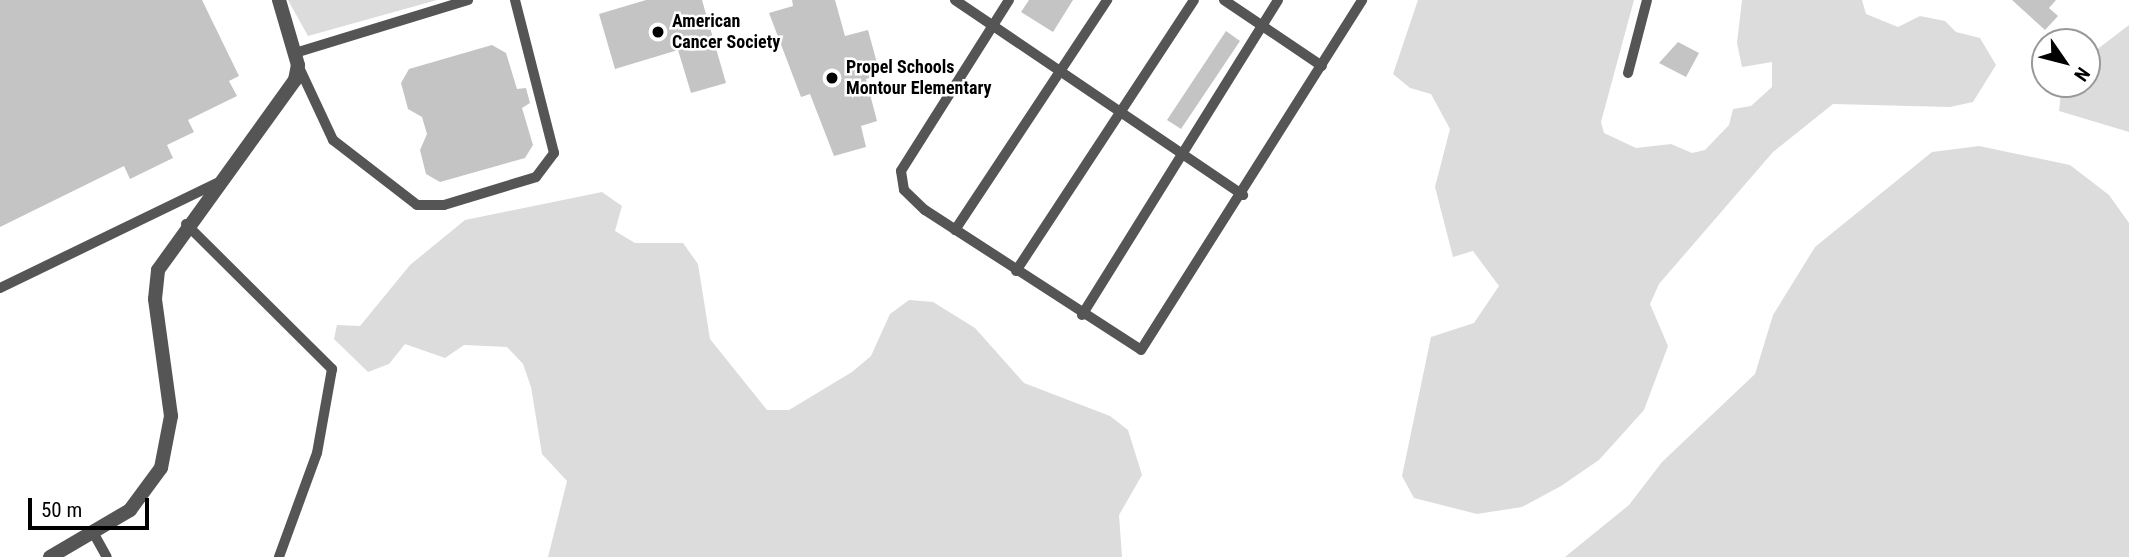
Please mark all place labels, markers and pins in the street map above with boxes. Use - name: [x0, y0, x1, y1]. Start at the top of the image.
- place label: American Cancer Society: [672, 11, 780, 54]
- marker: American Cancer Society: [650, 24, 666, 40]
- place label: Propel Schools Montour Elementary: [846, 57, 992, 100]
- marker: Propel Schools Montour Elementary: [824, 70, 840, 86]

